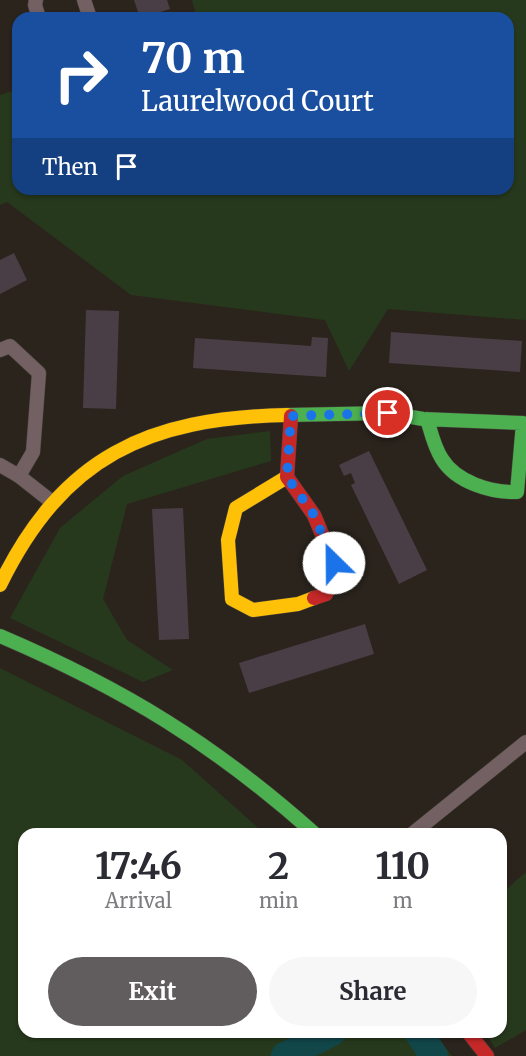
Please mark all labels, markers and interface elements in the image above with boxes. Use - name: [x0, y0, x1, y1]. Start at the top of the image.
- text: 70 m: [141, 32, 245, 84]
- icon: right: [42, 36, 120, 114]
- text: Laurelwood Court: [141, 84, 374, 118]
- icon: arrive: [110, 150, 143, 183]
- text: Then: [42, 153, 98, 181]
- pin: [362, 387, 413, 438]
- icon: arrive: [371, 396, 404, 429]
- position arrow: [302, 531, 366, 595]
- text: 17:46: [95, 844, 182, 889]
- text: 2: [268, 844, 289, 889]
- text: 110: [375, 844, 430, 889]
- text: Arrival: [105, 888, 172, 913]
- text: min: [259, 888, 298, 913]
- text: m: [393, 888, 413, 913]
- button: Exit: [48, 957, 257, 1026]
- button: Share: [269, 957, 477, 1026]

